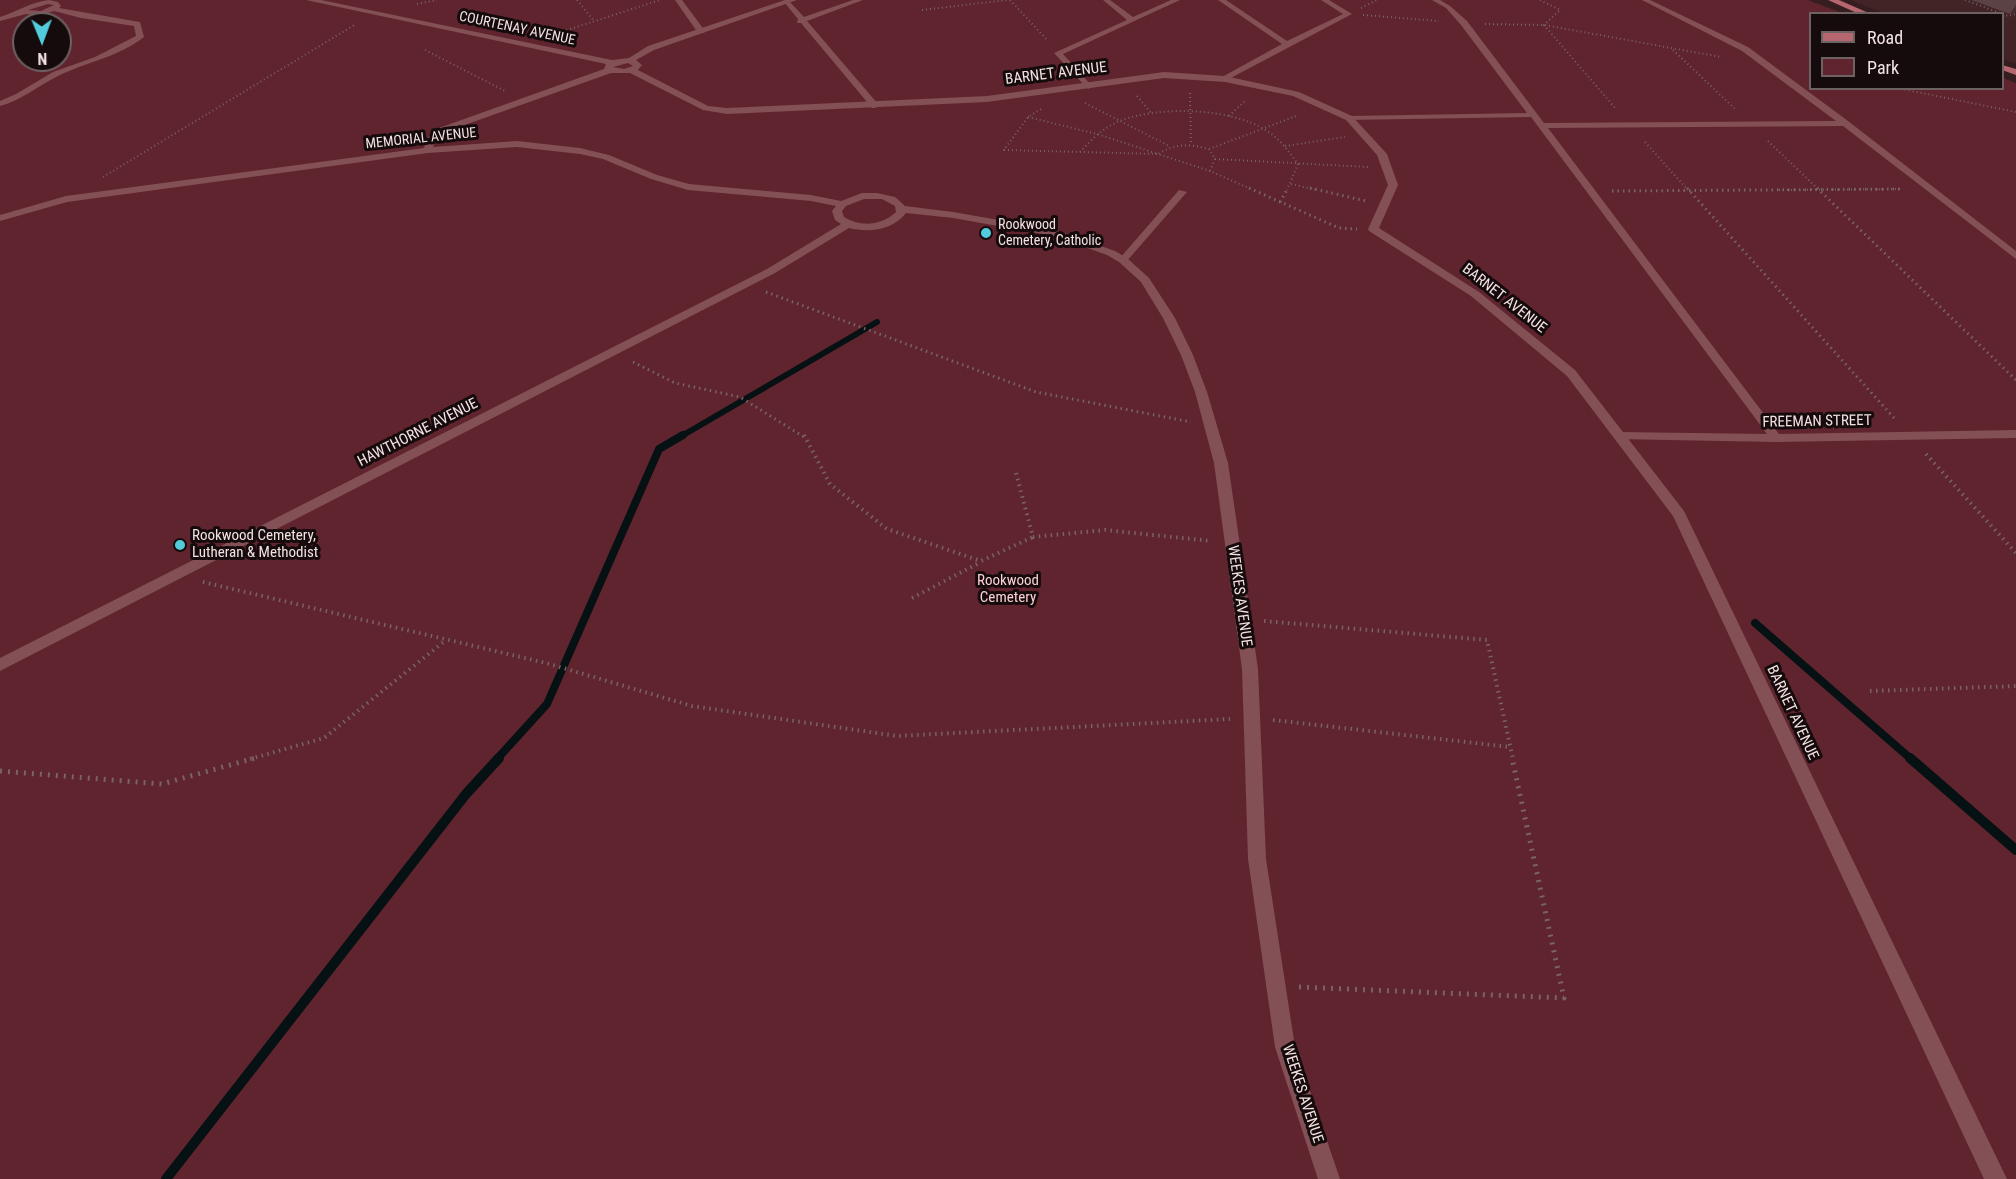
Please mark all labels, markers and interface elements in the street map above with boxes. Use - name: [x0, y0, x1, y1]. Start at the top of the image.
- street label: COURTENAY AVENUE: [458, 9, 576, 49]
- north arrow: [12, 12, 72, 72]
- legend: [1809, 12, 2004, 90]
- text: Road: [1867, 27, 1903, 48]
- text: N: [37, 49, 47, 68]
- text: Park: [1867, 57, 1899, 78]
- street label: BARNET AVENUE: [1004, 59, 1108, 89]
- street label: MEMORIAL AVENUE: [365, 125, 477, 153]
- place label: Rookwood Cemetery, Catholic: [998, 217, 1101, 250]
- marker: Rookwood Cemetery, Catholic: [979, 226, 993, 240]
- street label: BARNET AVENUE: [1458, 261, 1550, 337]
- street label: HAWTHORNE AVENUE: [355, 395, 481, 471]
- street label: FREEMAN STREET: [1762, 412, 1872, 432]
- place label: Rookwood Cemetery, Lutheran & Methodist: [192, 527, 318, 562]
- marker: Rookwood Cemetery, Lutheran & Methodist: [173, 538, 187, 552]
- street label: WEEKES AVENUE: [1223, 544, 1255, 648]
- park label: Rookwood Cemetery: [977, 572, 1039, 607]
- street label: BARNET AVENUE: [1762, 663, 1822, 763]
- street label: WEEKES AVENUE: [1278, 1043, 1326, 1145]

